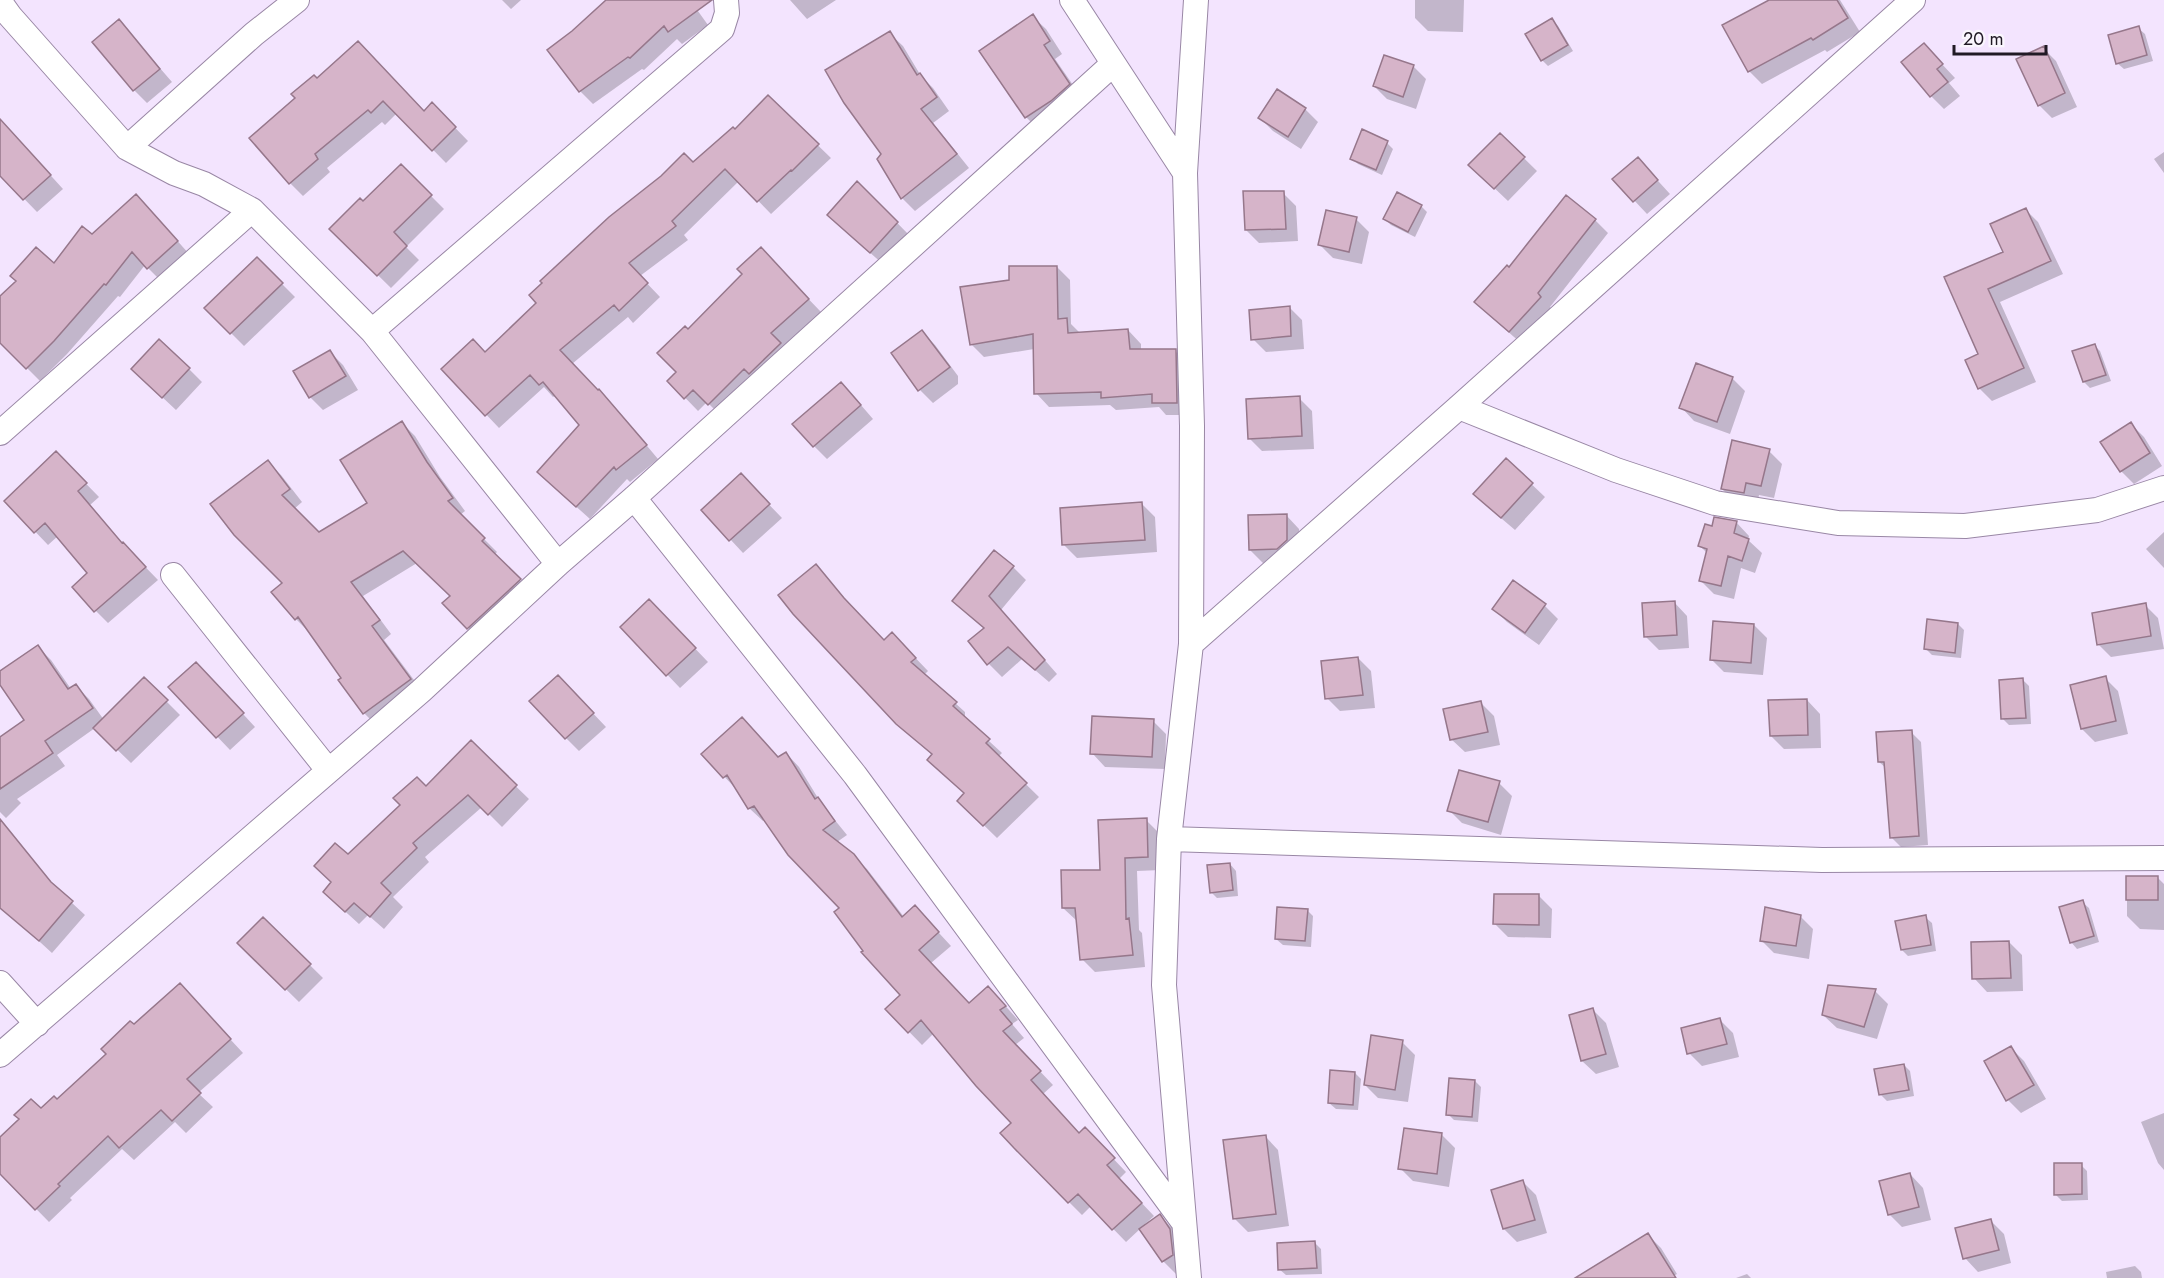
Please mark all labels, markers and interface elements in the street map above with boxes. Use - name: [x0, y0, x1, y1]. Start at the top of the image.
- scale bar: [1954, 18, 2046, 56]
- text: 20 m: [1963, 26, 2003, 52]

